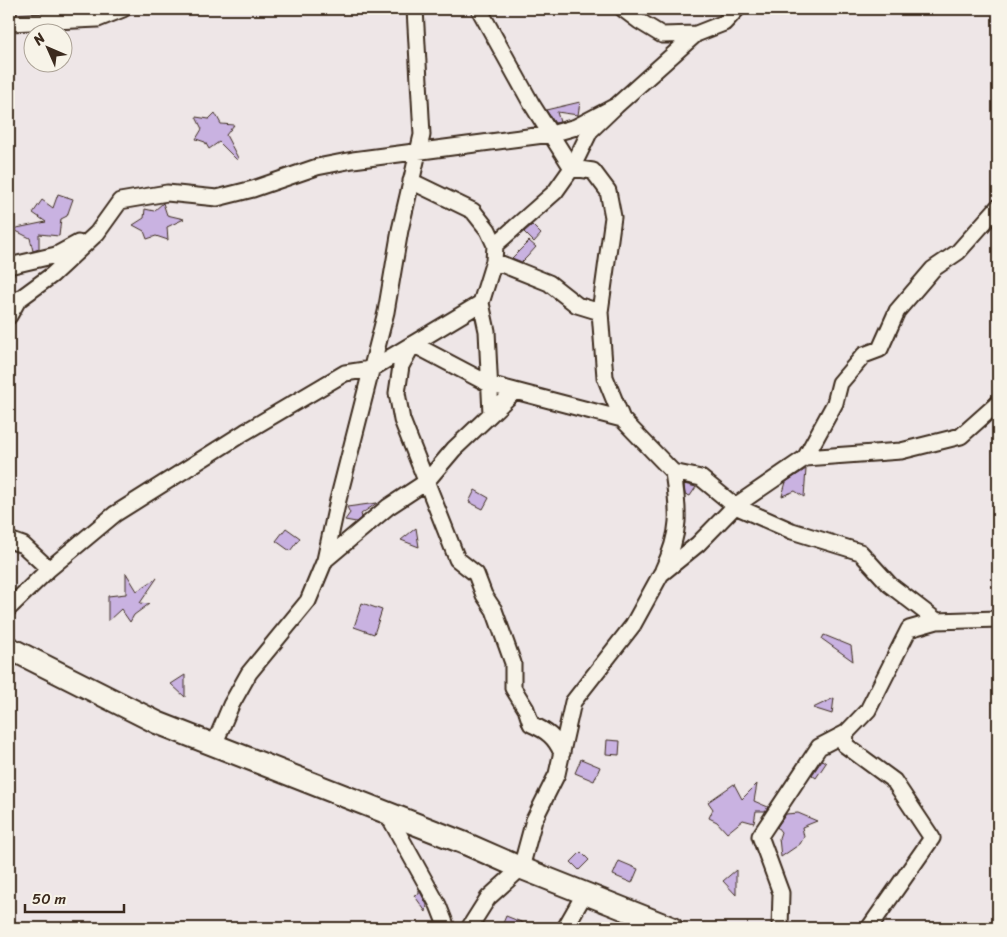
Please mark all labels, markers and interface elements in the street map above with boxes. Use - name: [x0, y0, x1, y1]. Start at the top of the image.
- north arrow: [22, 22, 72, 72]
- text: N: [26, 27, 52, 52]
- scale bar: [25, 882, 124, 914]
- text: 50 m: [32, 886, 67, 912]

